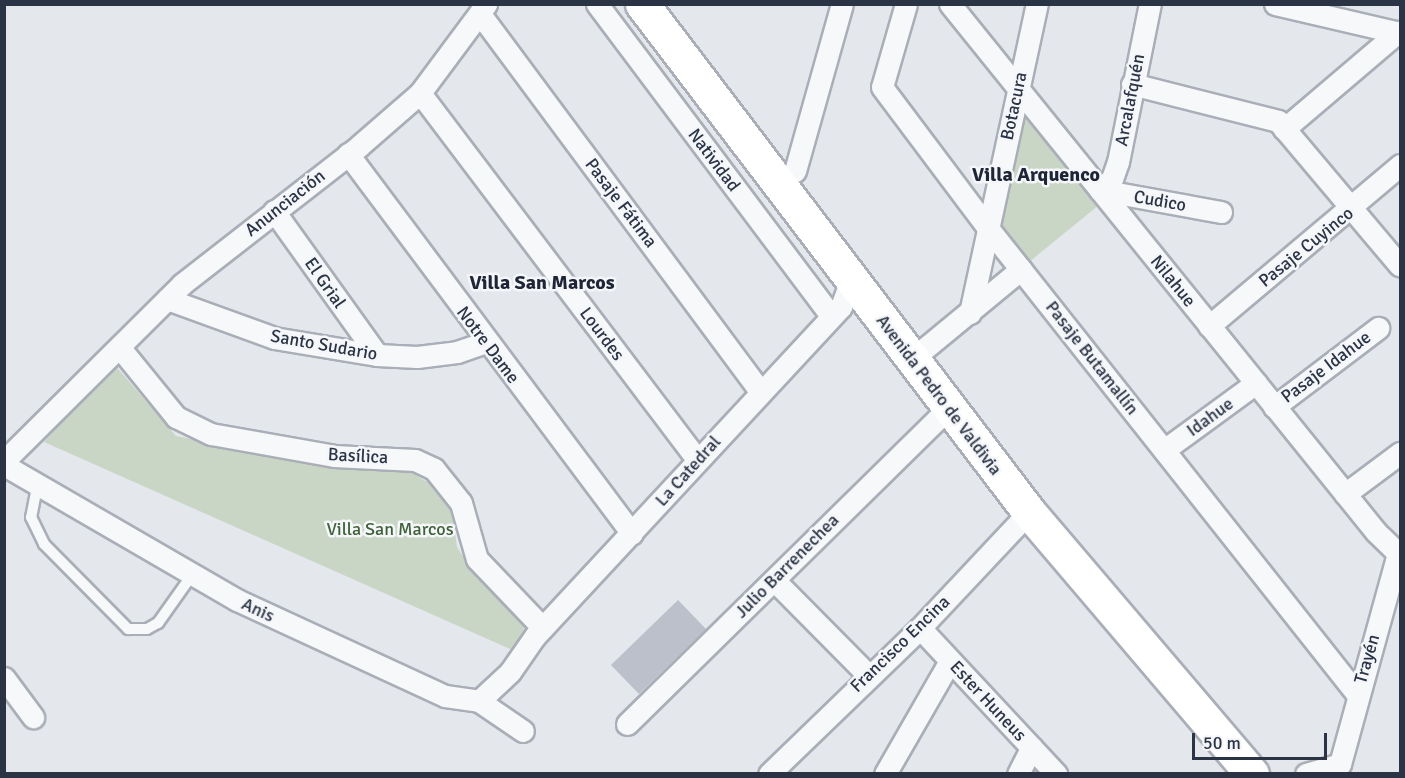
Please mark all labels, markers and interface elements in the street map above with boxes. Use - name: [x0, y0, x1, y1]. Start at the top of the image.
- street label: Arcalafquén: [1110, 52, 1150, 148]
- street label: Botacura: [996, 70, 1032, 142]
- street label: Natividad: [683, 124, 745, 196]
- street label: Pasaje Fátima: [580, 154, 662, 252]
- district label: Villa Arquenco: [972, 162, 1100, 186]
- street label: Anunciación: [241, 165, 329, 241]
- street label: Cudico: [1132, 186, 1188, 216]
- street label: Pasaje Cuyinco: [1254, 202, 1358, 292]
- street label: Nilahue: [1146, 251, 1200, 311]
- street label: El Grial: [300, 253, 350, 313]
- district label: Villa San Marcos: [469, 270, 615, 294]
- street label: Pasaje Butamallín: [1041, 297, 1143, 419]
- street label: Notre Dame: [452, 302, 524, 388]
- street label: Lourdes: [575, 303, 629, 365]
- street label: Avenida Pedro de Valdivia: [872, 310, 1006, 480]
- street label: Santo Sudario: [269, 325, 379, 365]
- street label: Pasaje Idahue: [1277, 326, 1375, 408]
- street label: Idahue: [1182, 393, 1238, 441]
- street label: La Catedral: [651, 431, 725, 511]
- street label: Basílica: [327, 444, 389, 468]
- street label: Julio Barrenechea: [730, 509, 844, 623]
- park label: Villa San Marcos: [326, 518, 454, 540]
- street label: Francisco Encina: [846, 591, 954, 697]
- street label: Anis: [238, 593, 278, 627]
- street label: Trayén: [1350, 632, 1384, 686]
- street label: Ester Huneus: [945, 656, 1031, 746]
- scale bar: [1195, 721, 1330, 759]
- text: 50 m: [1203, 732, 1241, 754]

